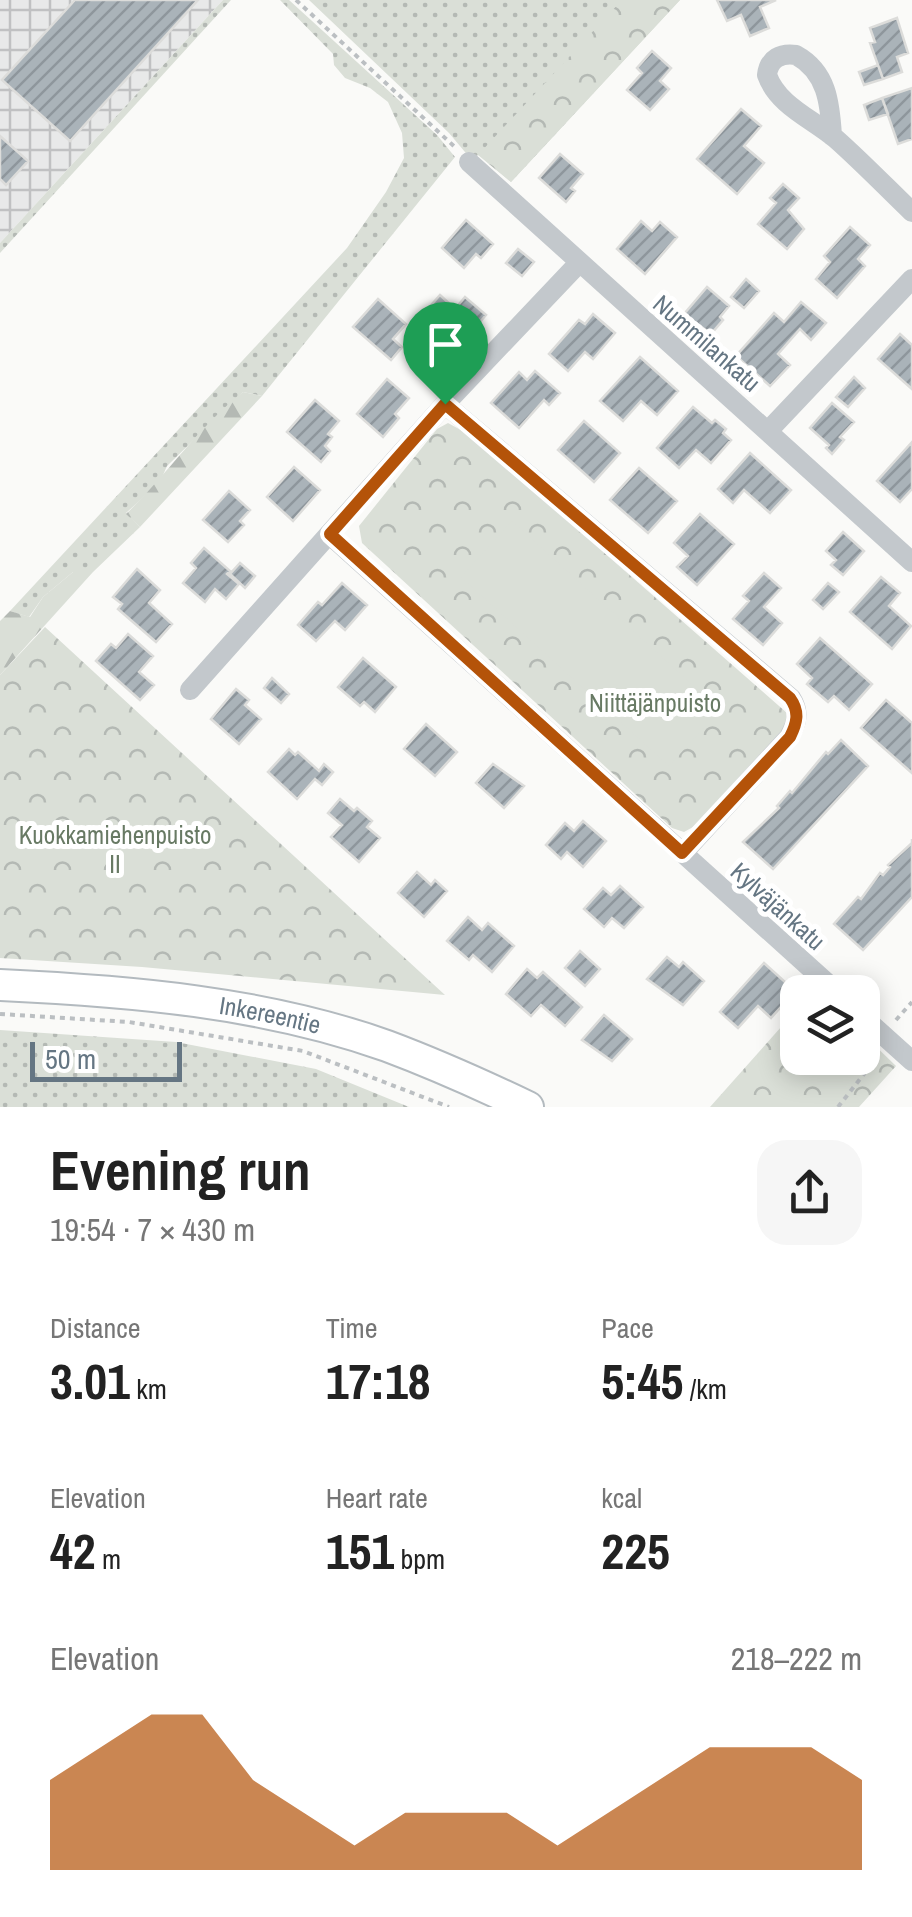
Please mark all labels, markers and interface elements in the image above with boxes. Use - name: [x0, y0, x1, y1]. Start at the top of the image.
- street label: Nummilankatu: [646, 287, 768, 399]
- pin: [403, 302, 488, 405]
- icon: arrive: [418, 317, 473, 372]
- park label: Niittäjänpuisto: [589, 686, 721, 720]
- park label: Kuokkamiehenpuisto II: [19, 818, 211, 881]
- street label: Kylväjänkatu: [723, 854, 833, 958]
- map controls: [780, 975, 880, 1075]
- button: layers: [780, 975, 880, 1075]
- street label: Inkereentie: [217, 988, 324, 1042]
- scale bar: [30, 1037, 182, 1082]
- text: 50 m: [45, 1040, 96, 1078]
- text: Evening run: [50, 1133, 311, 1207]
- button: share: [757, 1140, 862, 1245]
- text: 19:54 · 7 × 430 m: [50, 1208, 255, 1251]
- text: Distance: [50, 1309, 141, 1347]
- text: Time: [326, 1309, 377, 1347]
- text: Pace: [601, 1309, 654, 1347]
- text: 3.01: [50, 1347, 130, 1415]
- text: 17:18: [326, 1347, 431, 1415]
- text: 5:45: [601, 1347, 683, 1415]
- text: km: [130, 1370, 167, 1408]
- text: /km: [683, 1370, 727, 1408]
- text: Elevation: [50, 1479, 146, 1517]
- text: Heart rate: [326, 1479, 428, 1517]
- text: kcal: [601, 1479, 642, 1517]
- text: 42: [50, 1517, 96, 1585]
- text: 151: [326, 1517, 394, 1585]
- text: 225: [601, 1517, 670, 1585]
- text: m: [96, 1540, 121, 1578]
- text: bpm: [394, 1540, 445, 1578]
- text: Elevation: [50, 1637, 159, 1680]
- text: 218–222 m: [731, 1637, 862, 1680]

